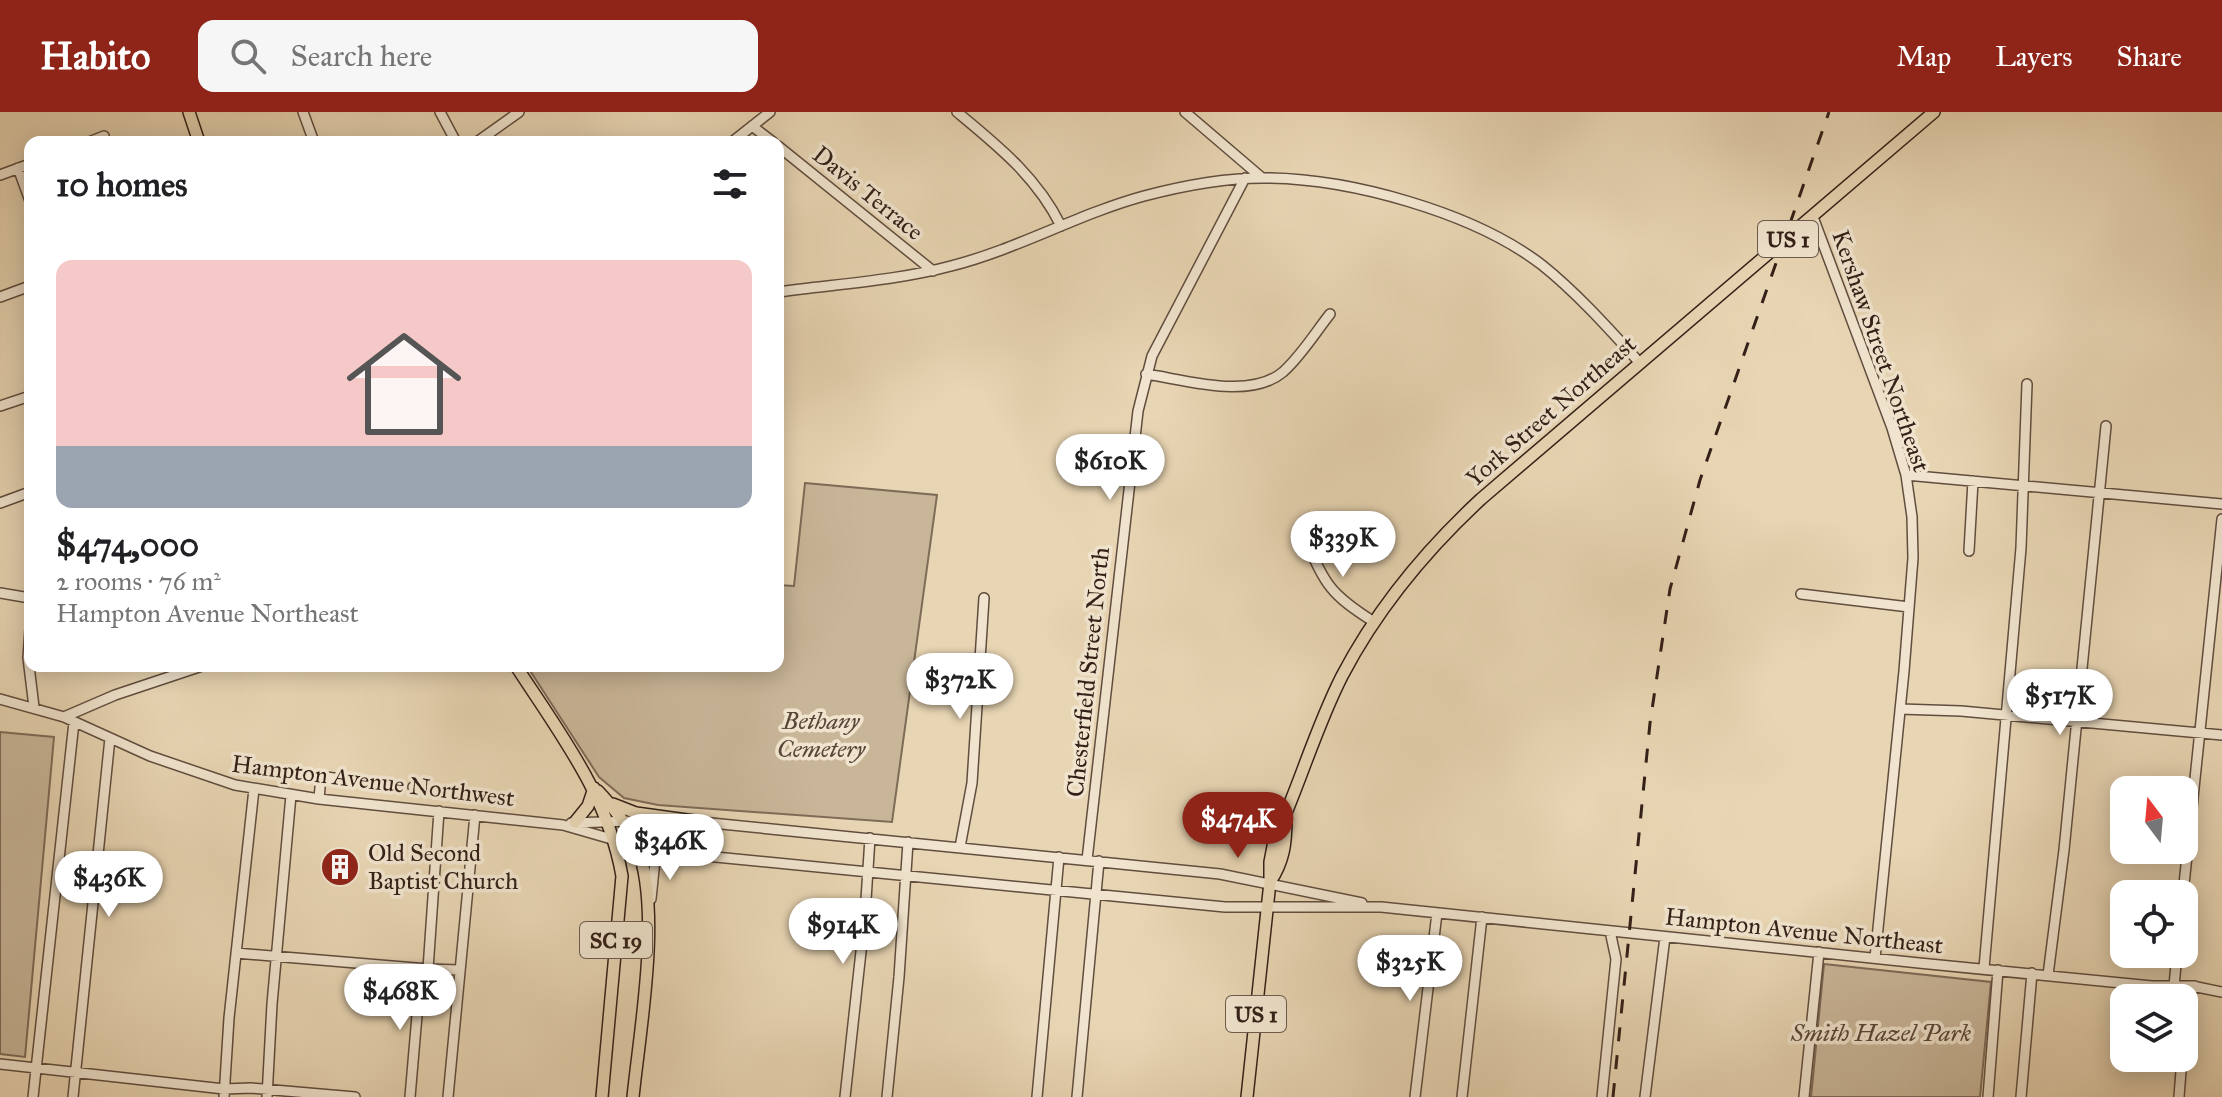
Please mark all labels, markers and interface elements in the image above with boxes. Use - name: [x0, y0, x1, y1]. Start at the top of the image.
- search box: [198, 20, 758, 92]
- text: Habito: [40, 33, 150, 79]
- icon: search: [226, 34, 270, 78]
- text: Search here: [290, 38, 432, 74]
- text: Map: [1896, 39, 1951, 74]
- text: Layers: [1995, 39, 2073, 74]
- text: Share: [2117, 39, 2182, 74]
- street label: Davis Terrace: [807, 139, 929, 247]
- icon: filters: [708, 162, 752, 206]
- text: 10 homes: [56, 164, 187, 205]
- road number: US 1: [1758, 221, 1818, 257]
- street label: Kershaw Street Northeast: [1826, 226, 1937, 476]
- icon: home: [332, 312, 476, 456]
- street label: York Street Northeast: [1460, 329, 1643, 493]
- pin: $610K: [1054, 434, 1166, 502]
- text: $610K: [1074, 444, 1146, 476]
- pin: $339K: [1287, 511, 1399, 579]
- text: $339K: [1309, 521, 1377, 553]
- text: $474,000: [56, 524, 199, 565]
- street label: Chesterfield Street North: [1060, 546, 1116, 798]
- text: 2 rooms · 76 m²: [56, 565, 221, 597]
- text: Hampton Avenue Northeast: [56, 597, 359, 629]
- pin: $372K: [904, 653, 1016, 721]
- text: $372K: [924, 663, 996, 695]
- pin: $517K: [2004, 669, 2116, 737]
- text: $517K: [2025, 679, 2095, 711]
- park label: Bethany Cemetery: [777, 706, 866, 764]
- street label: Hampton Avenue Northwest: [230, 749, 517, 813]
- north arrow: [2110, 776, 2198, 864]
- map controls: [2110, 776, 2198, 1072]
- pin: $474K: [1182, 792, 1294, 860]
- text: $474K: [1200, 802, 1276, 834]
- pin: $346K: [614, 814, 726, 882]
- text: $346K: [634, 824, 706, 856]
- place label: Old Second Baptist Church: [368, 838, 518, 896]
- building icon: Old Second Baptist Church: [319, 846, 361, 888]
- pin: $436K: [53, 851, 165, 919]
- text: $436K: [73, 861, 145, 893]
- button: locate: [2110, 880, 2198, 968]
- pin: $914K: [787, 898, 899, 966]
- street label: Hampton Avenue Northeast: [1663, 901, 1945, 961]
- text: $914K: [807, 908, 879, 940]
- road number: SC 19: [580, 922, 652, 958]
- pin: $325K: [1354, 935, 1466, 1003]
- text: $325K: [1375, 945, 1445, 977]
- pin: $468K: [344, 964, 456, 1032]
- text: $468K: [362, 974, 438, 1006]
- button: layers: [2110, 984, 2198, 1072]
- road number: US 1: [1226, 996, 1286, 1032]
- park label: Smith Hazel Park: [1790, 1018, 1971, 1048]

